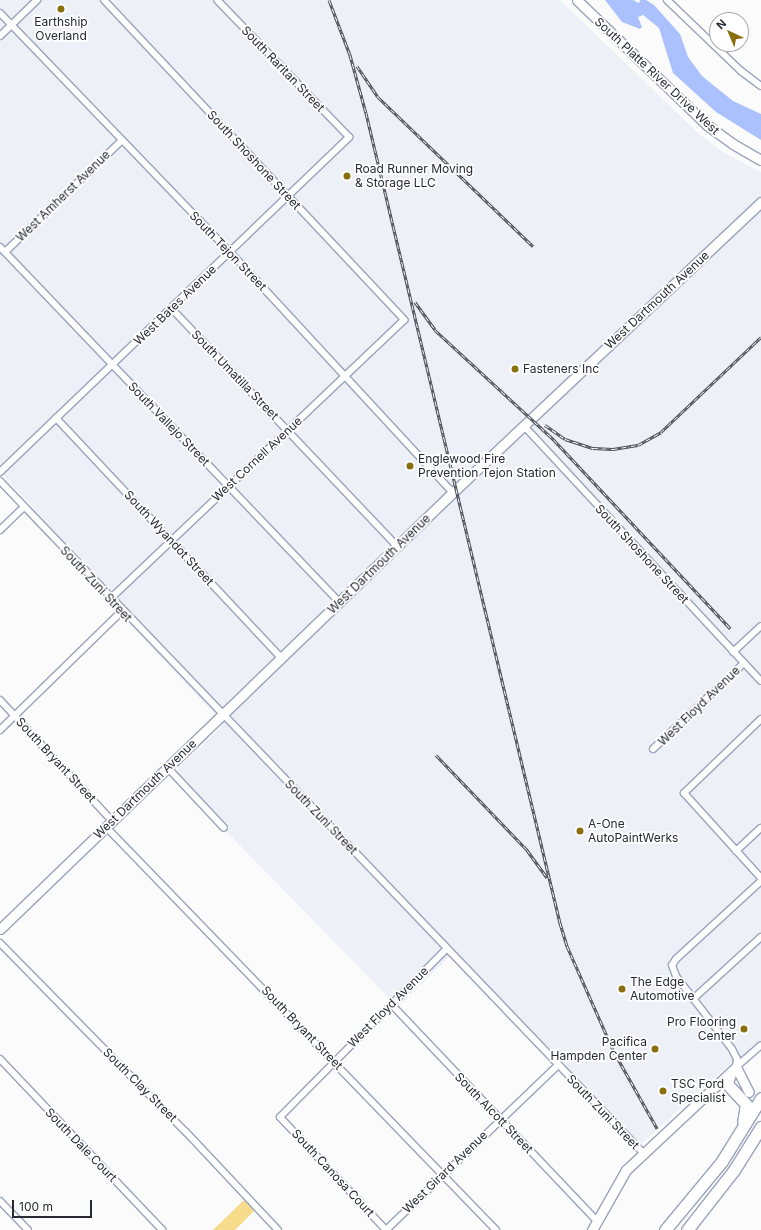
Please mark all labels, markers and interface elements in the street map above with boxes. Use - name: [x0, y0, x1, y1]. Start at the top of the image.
- marker: Earthship Overland: [56, 4, 66, 14]
- north arrow: [709, 12, 749, 52]
- street label: South Platte River Drive West: [592, 14, 722, 138]
- place label: Earthship Overland: [34, 15, 88, 43]
- text: N: [713, 16, 729, 32]
- street label: South Raritan Street: [238, 23, 328, 115]
- street label: South Shoshone Street: [204, 107, 304, 213]
- street label: West Amherst Avenue: [13, 147, 113, 245]
- place label: Road Runner Moving & Storage LLC: [355, 162, 473, 190]
- marker: Road Runner Moving & Storage LLC: [342, 171, 352, 181]
- street label: South Tejon Street: [186, 208, 270, 294]
- street label: West Dartmouth Avenue: [602, 248, 712, 352]
- street label: West Bates Avenue: [131, 262, 219, 348]
- street label: South Umatilla Street: [188, 327, 282, 423]
- place label: Fasteners Inc: [523, 362, 599, 376]
- marker: Fasteners Inc: [510, 364, 520, 374]
- street label: South Vallejo Street: [125, 379, 213, 469]
- street label: West Cornell Avenue: [209, 414, 305, 504]
- place label: Englewood Fire Prevention Tejon Station: [418, 452, 556, 480]
- marker: Englewood Fire Prevention Tejon Station: [405, 461, 415, 471]
- street label: South Wyandot Street: [121, 488, 217, 588]
- street label: South Shoshone Street: [592, 501, 692, 607]
- street label: West Dartmouth Avenue: [325, 511, 433, 617]
- street label: South Zuni Street: [57, 543, 135, 625]
- street label: West Floyd Avenue: [655, 663, 743, 749]
- street label: South Bryant Street: [13, 715, 99, 805]
- street label: West Dartmouth Avenue: [91, 736, 199, 842]
- street label: South Zuni Street: [282, 777, 360, 857]
- place label: A-One AutoPaintWerks: [588, 817, 678, 845]
- marker: A-One AutoPaintWerks: [575, 826, 585, 836]
- street label: West Floyd Avenue: [345, 964, 431, 1050]
- place label: The Edge Automotive: [630, 975, 694, 1003]
- street label: South Bryant Street: [258, 983, 346, 1073]
- marker: The Edge Automotive: [617, 984, 627, 994]
- place label: Pro Flooring Center: [667, 1015, 736, 1043]
- marker: Pro Flooring Center: [739, 1024, 749, 1034]
- place label: Pacifica Hampden Center: [551, 1035, 647, 1063]
- marker: Pacifica Hampden Center: [650, 1044, 660, 1054]
- street label: South Clay Street: [100, 1045, 180, 1125]
- street label: South Alcott Street: [452, 1070, 536, 1156]
- street label: South Zuni Street: [564, 1072, 642, 1152]
- place label: TSC Ford Specialist: [671, 1077, 726, 1105]
- marker: TSC Ford Specialist: [658, 1086, 668, 1096]
- street label: South Dale Court: [42, 1105, 120, 1185]
- street label: South Canosa Court: [289, 1126, 377, 1220]
- street label: West Girard Avenue: [400, 1128, 490, 1216]
- scale bar: [14, 1192, 94, 1218]
- text: 100 m: [19, 1199, 53, 1214]

